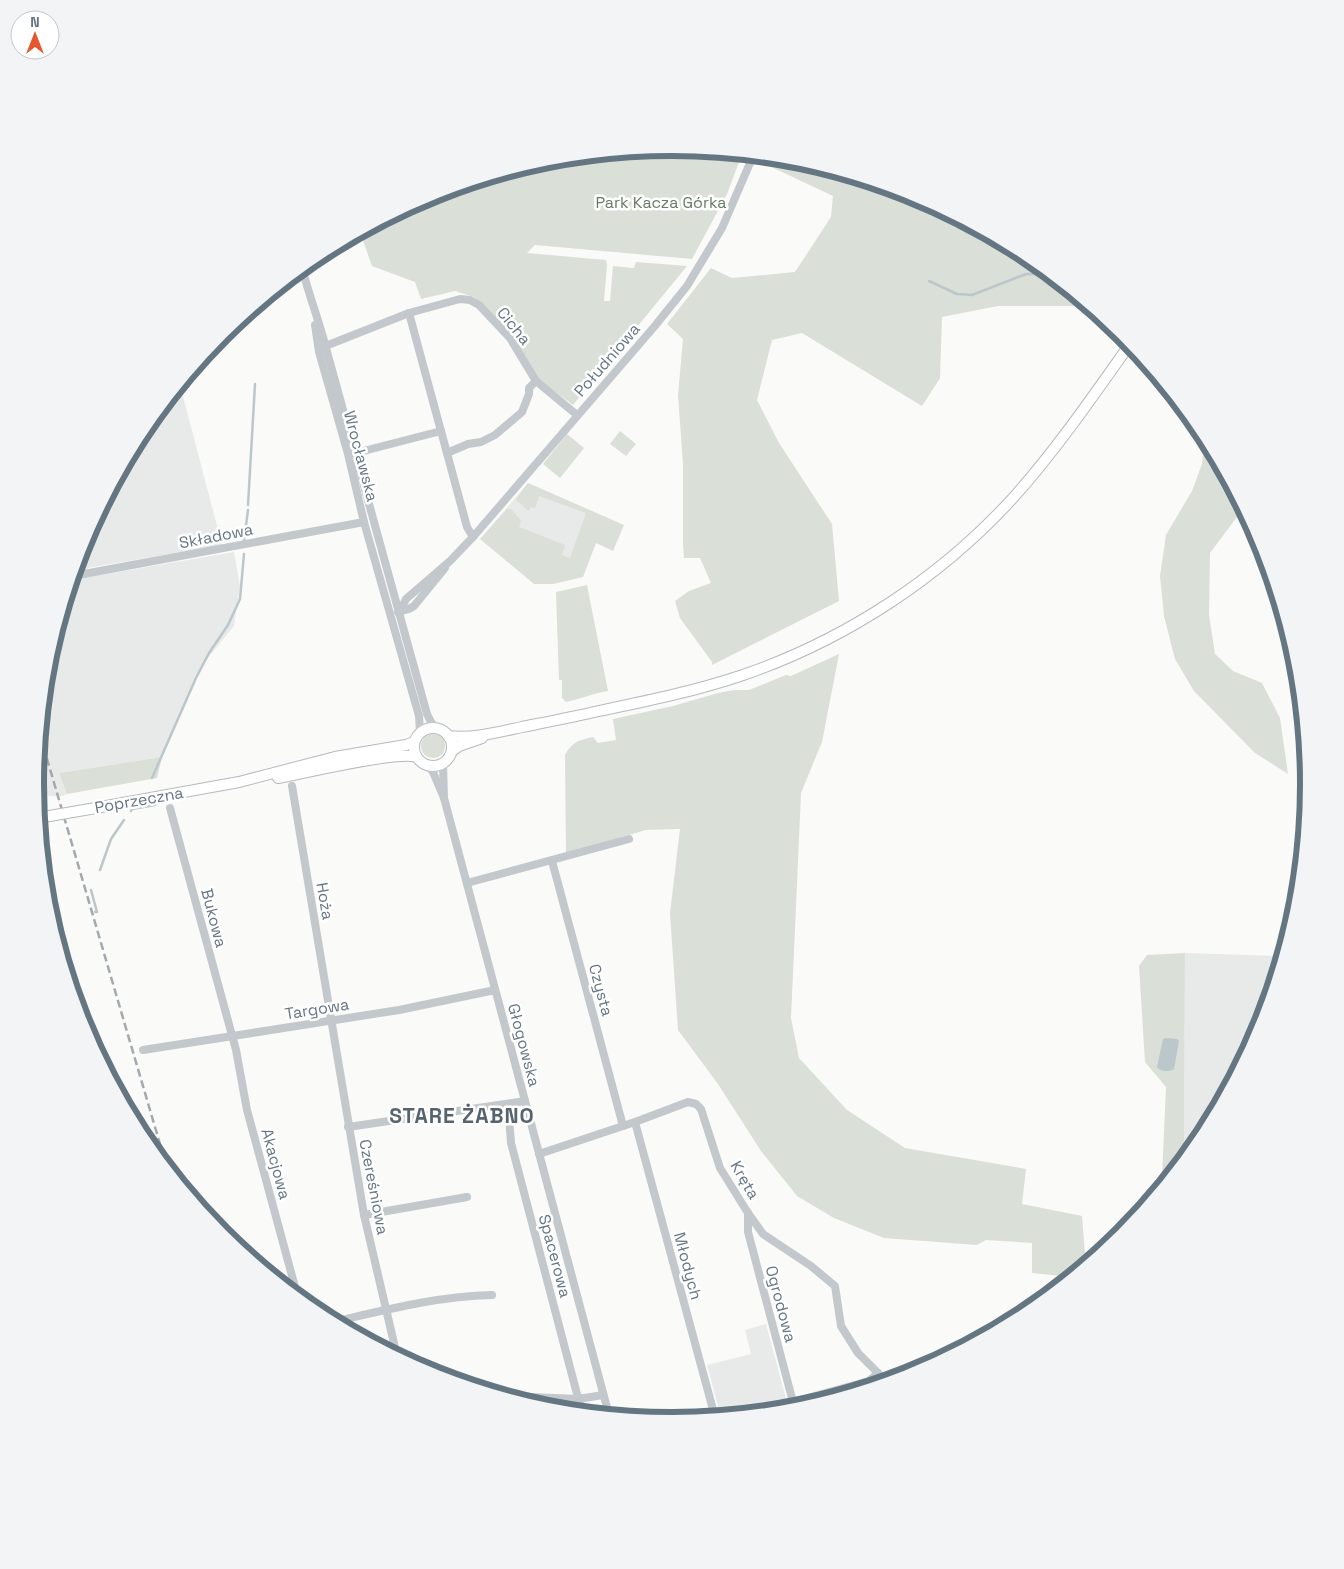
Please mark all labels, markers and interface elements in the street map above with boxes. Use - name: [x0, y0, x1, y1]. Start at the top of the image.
- north arrow: [10, 10, 60, 60]
- text: N: [30, 13, 40, 31]
- park label: Park Kacza Górka: [595, 192, 727, 213]
- street label: Cicha: [492, 303, 536, 349]
- street label: Południowa: [569, 319, 645, 401]
- street label: Wrocławska: [339, 408, 383, 504]
- street label: Składowa: [177, 519, 255, 553]
- street label: Poprzeczna: [93, 782, 185, 818]
- street label: Hoża: [311, 881, 339, 921]
- street label: Bukowa: [196, 886, 232, 950]
- street label: Czysta: [584, 962, 618, 1018]
- street label: Targowa: [283, 994, 351, 1024]
- street label: Głogowska: [503, 1001, 545, 1089]
- district label: STARE ŻABNO: [389, 1102, 535, 1129]
- street label: Akacjowa: [256, 1126, 296, 1202]
- street label: Czereśniowa: [354, 1138, 394, 1236]
- street label: Kręta: [726, 1157, 764, 1203]
- street label: Spacerowa: [534, 1212, 576, 1300]
- street label: Młodych: [669, 1230, 707, 1302]
- street label: Ogrodowa: [761, 1263, 801, 1345]

